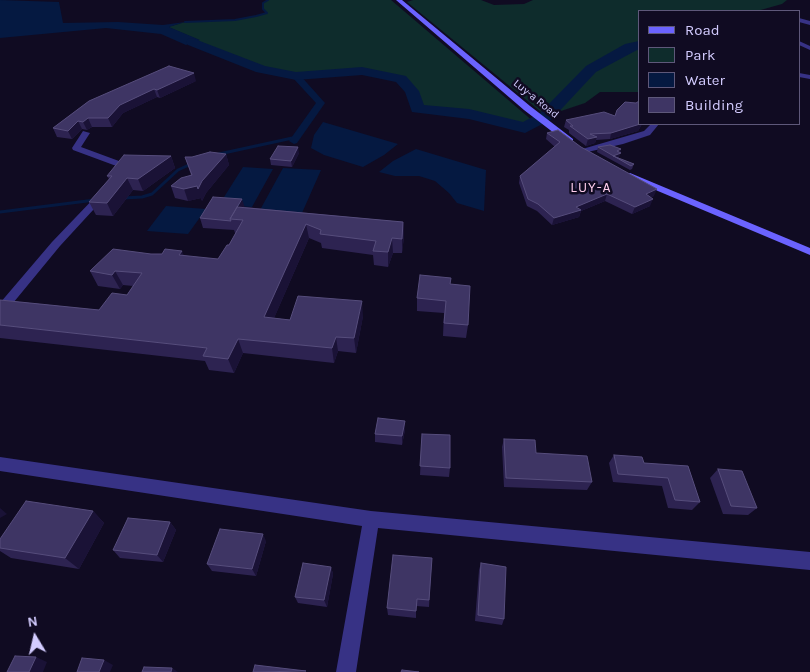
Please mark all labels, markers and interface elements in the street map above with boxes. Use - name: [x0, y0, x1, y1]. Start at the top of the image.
- legend: [638, 10, 800, 125]
- text: Road: [685, 21, 720, 39]
- text: Park: [685, 46, 715, 64]
- text: Water: [685, 71, 725, 89]
- street label: Luy-a Road: [511, 77, 561, 121]
- text: Building: [685, 96, 743, 114]
- district label: LUY-A: [570, 180, 612, 196]
- north arrow: [10, 612, 60, 662]
- text: N: [26, 613, 39, 631]

